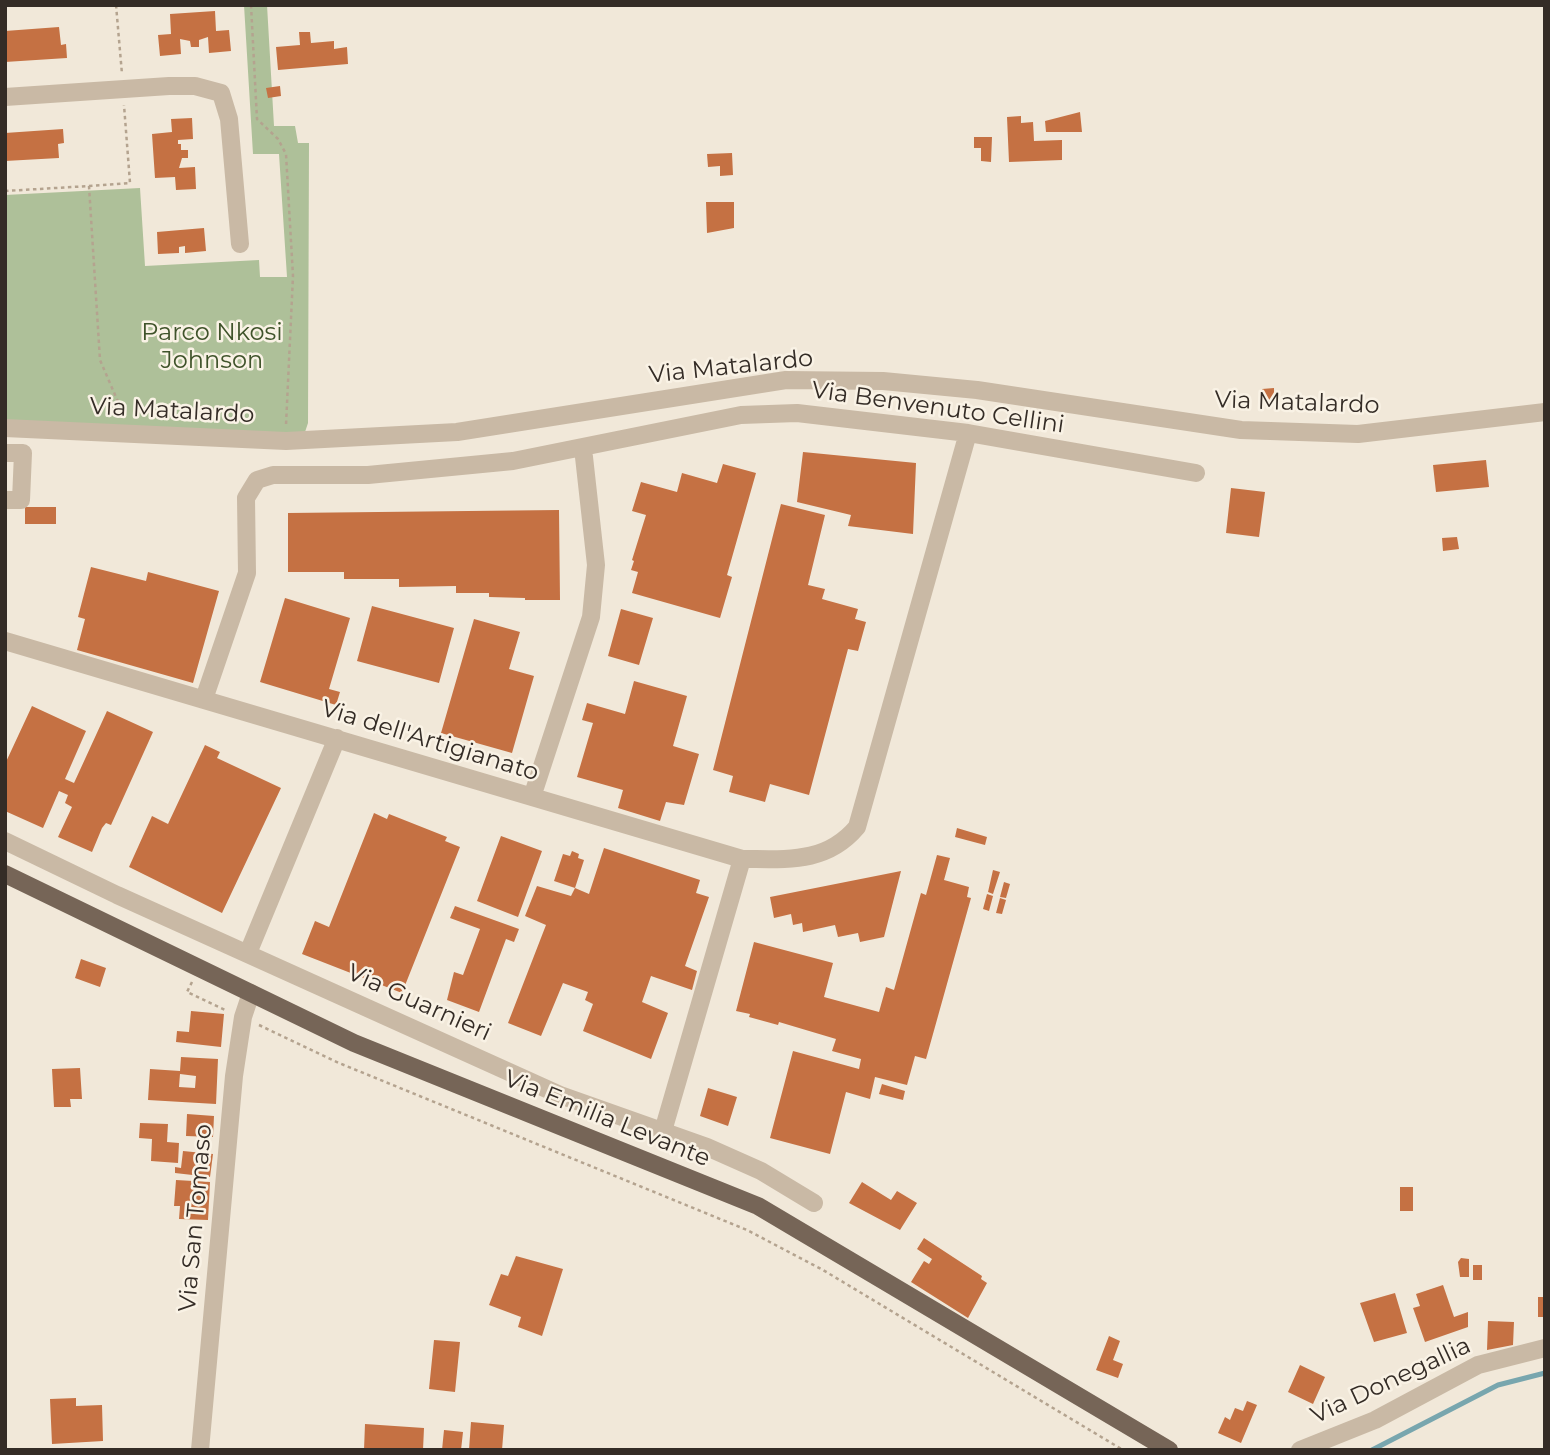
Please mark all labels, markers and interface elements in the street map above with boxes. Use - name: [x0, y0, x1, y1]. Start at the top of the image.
- park label: Parco Nkosi Johnson: [141, 319, 283, 375]
- street label: Via Matalardo: [647, 344, 815, 390]
- street label: Via Benvenuto Cellini: [810, 376, 1066, 440]
- street label: Via Matalardo: [1214, 386, 1380, 420]
- street label: Via Matalardo: [89, 392, 255, 430]
- street label: Via dell'Artigianato: [318, 694, 542, 788]
- street label: Via Guarnieri: [343, 958, 495, 1048]
- street label: Via Emilia Levante: [500, 1065, 714, 1173]
- street label: Via San Tomaso: [173, 1123, 219, 1313]
- street label: Via Donegallia: [1307, 1331, 1475, 1431]

